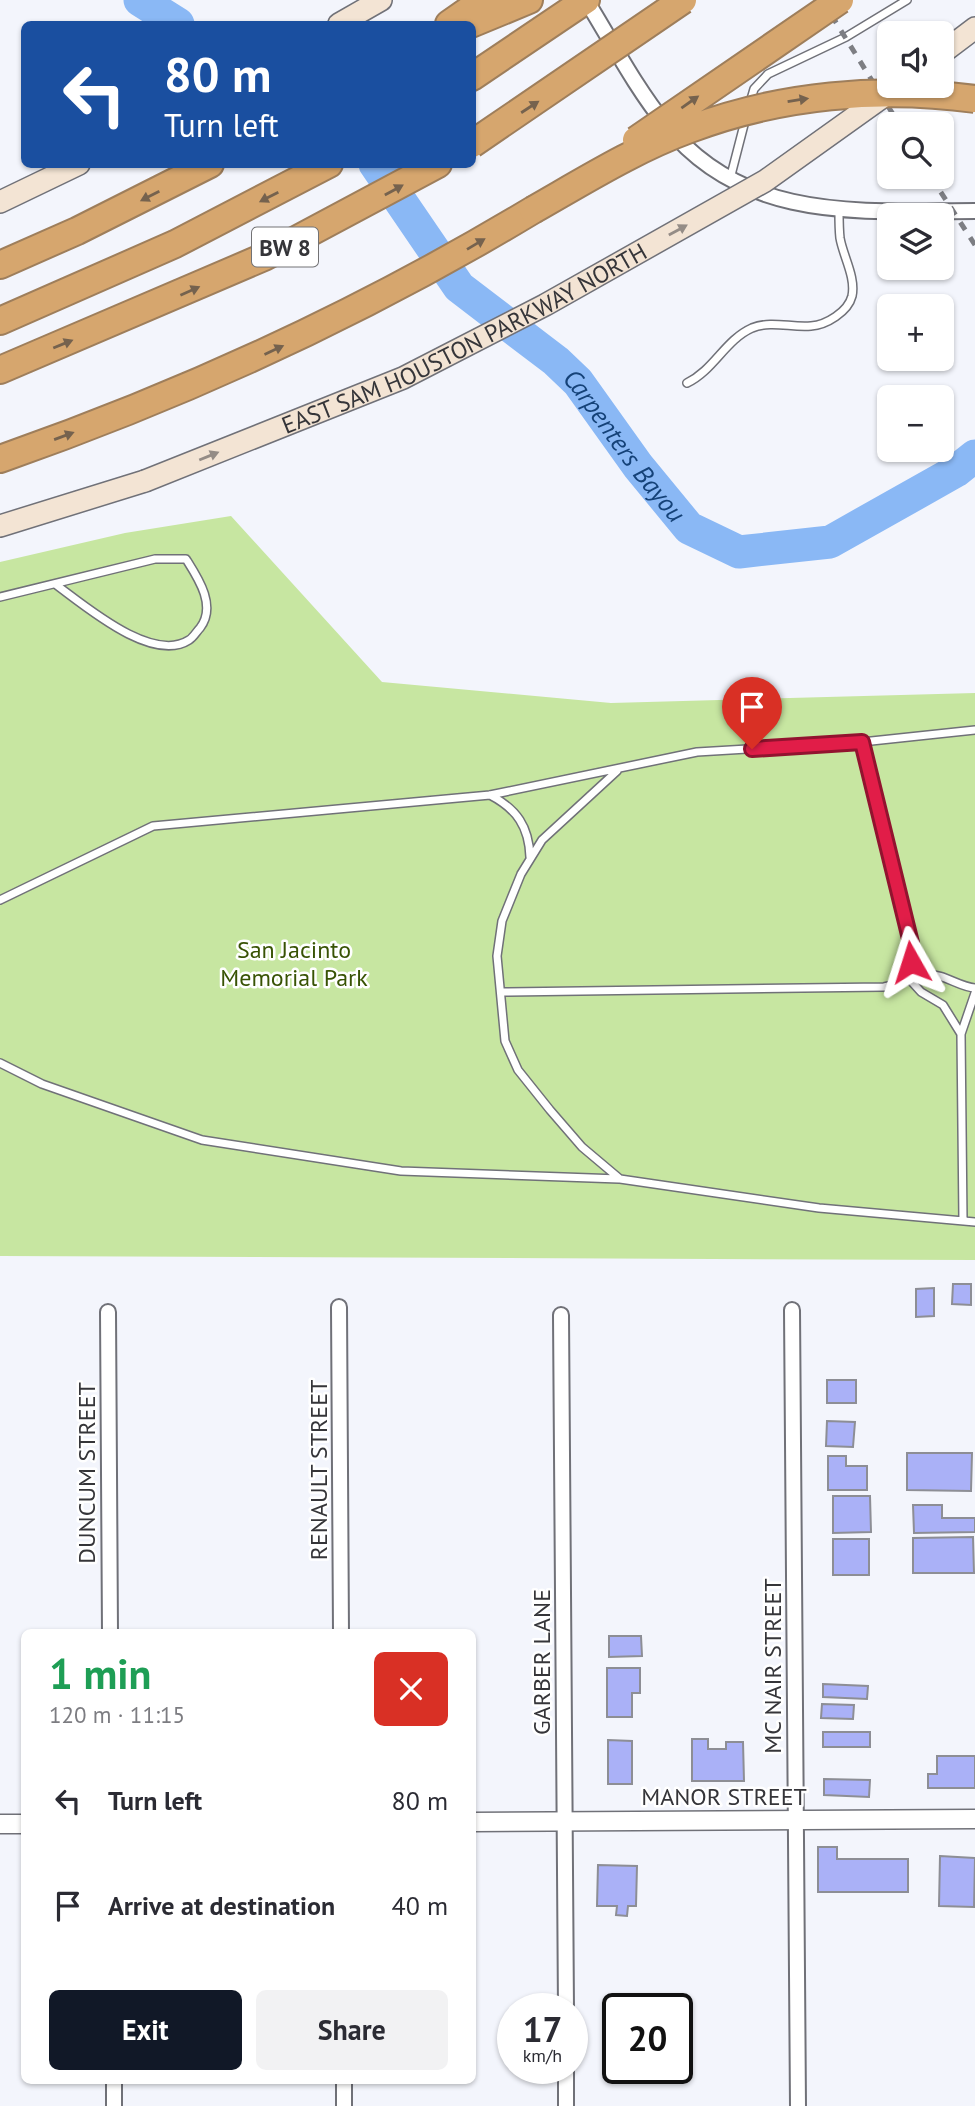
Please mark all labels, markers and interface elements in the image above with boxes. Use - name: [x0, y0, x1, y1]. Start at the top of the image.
- map controls: [877, 21, 954, 462]
- button: sound: [877, 21, 954, 98]
- text: 80 m: [164, 42, 271, 106]
- icon: left: [49, 49, 140, 140]
- one-way arrow: [787, 95, 809, 106]
- one-way arrow: [681, 96, 700, 109]
- one-way arrow: [520, 101, 539, 114]
- text: Turn left: [164, 104, 279, 146]
- button: search: [877, 112, 954, 189]
- one-way arrow: [384, 184, 404, 196]
- one-way arrow: [139, 189, 159, 201]
- one-way arrow: [258, 190, 278, 202]
- button: layers: [877, 203, 954, 280]
- one-way arrow: [668, 224, 687, 236]
- road number: BW 8: [252, 228, 318, 266]
- street label: EAST SAM HOUSTON PARKWAY NORTH: [277, 235, 652, 440]
- one-way arrow: [467, 238, 486, 251]
- one-way arrow: [180, 285, 200, 297]
- button: +: [877, 294, 954, 371]
- one-way arrow: [53, 338, 73, 350]
- one-way arrow: [264, 344, 285, 355]
- water label: Carpenters Bayou: [557, 361, 693, 528]
- button: −: [877, 385, 954, 462]
- one-way arrow: [54, 431, 75, 442]
- one-way arrow: [198, 450, 219, 461]
- pin: [722, 677, 782, 749]
- icon: arrive: [733, 688, 771, 726]
- position arrow: [874, 925, 948, 999]
- park label: San Jacinto Memorial Park: [220, 934, 368, 993]
- street label: RENAULT STREET: [303, 1380, 334, 1560]
- street label: DUNCUM STREET: [71, 1382, 102, 1564]
- street label: MC NAIR STREET: [757, 1578, 788, 1754]
- street label: GARBER LANE: [526, 1589, 557, 1735]
- text: 1 min: [49, 1646, 151, 1701]
- button: close: [374, 1652, 448, 1726]
- text: 120 m · 11:15: [49, 1700, 185, 1729]
- street label: MANOR STREET: [641, 1781, 807, 1812]
- icon: left: [49, 1782, 87, 1820]
- text: Turn left: [108, 1784, 202, 1817]
- text: 80 m: [392, 1784, 448, 1817]
- icon: arrive: [49, 1887, 87, 1925]
- text: Arrive at destination: [108, 1889, 335, 1922]
- text: 40 m: [392, 1889, 448, 1922]
- button: Exit: [49, 1990, 242, 2070]
- button: Share: [256, 1990, 448, 2070]
- speed limit sign: 20: [602, 1993, 693, 2084]
- text: 17: [523, 2006, 562, 2052]
- text: km/h: [523, 2044, 562, 2067]

